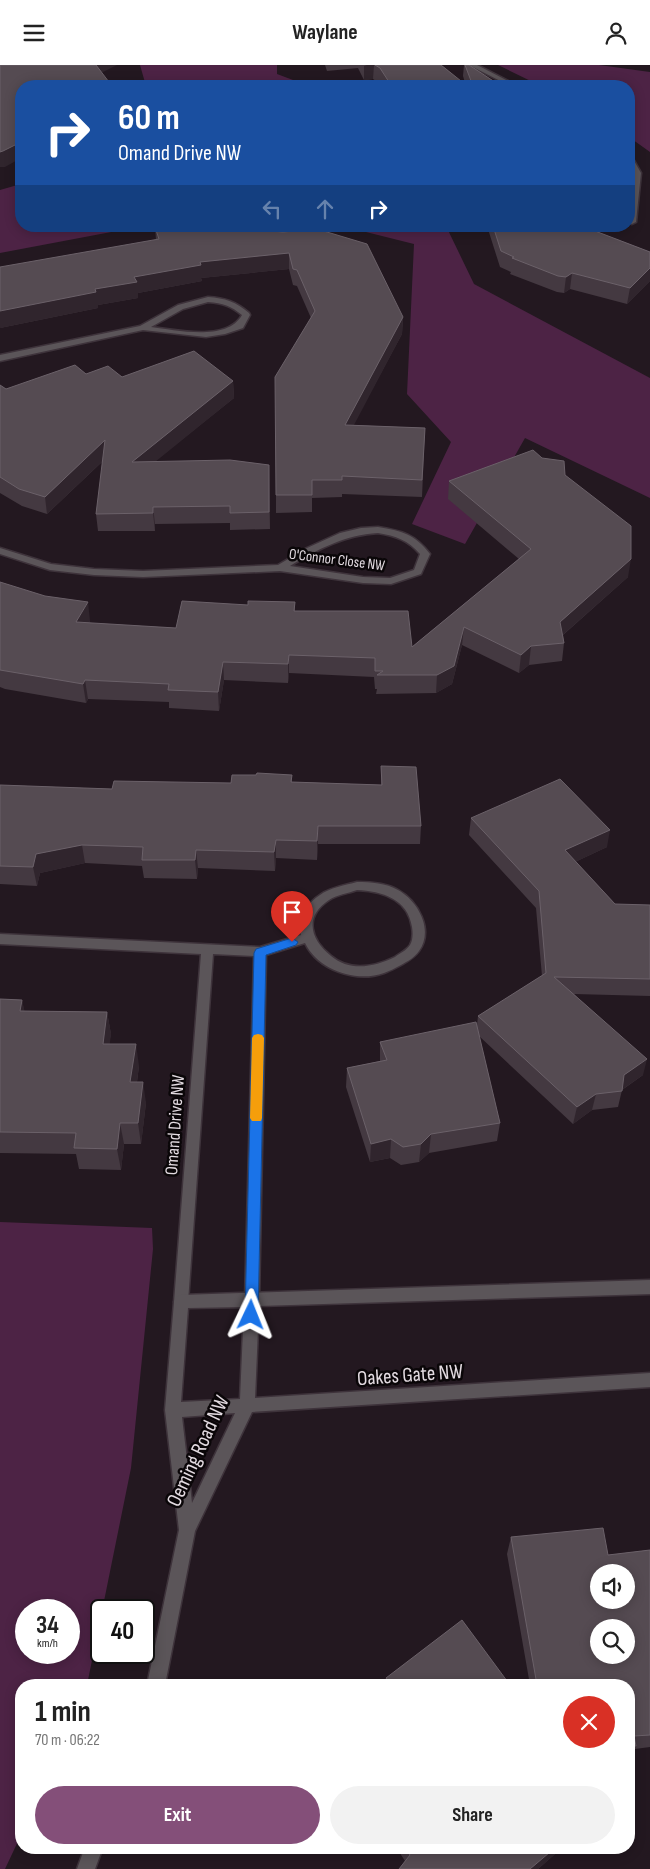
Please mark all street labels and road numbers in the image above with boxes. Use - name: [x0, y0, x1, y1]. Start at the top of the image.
- street label: O'Connor Close NW: [288, 545, 386, 575]
- street label: Omand Drive NW: [161, 1074, 189, 1176]
- street label: Oakes Gate NW: [356, 1359, 464, 1391]
- street label: Oeming Road NW: [161, 1391, 235, 1510]

